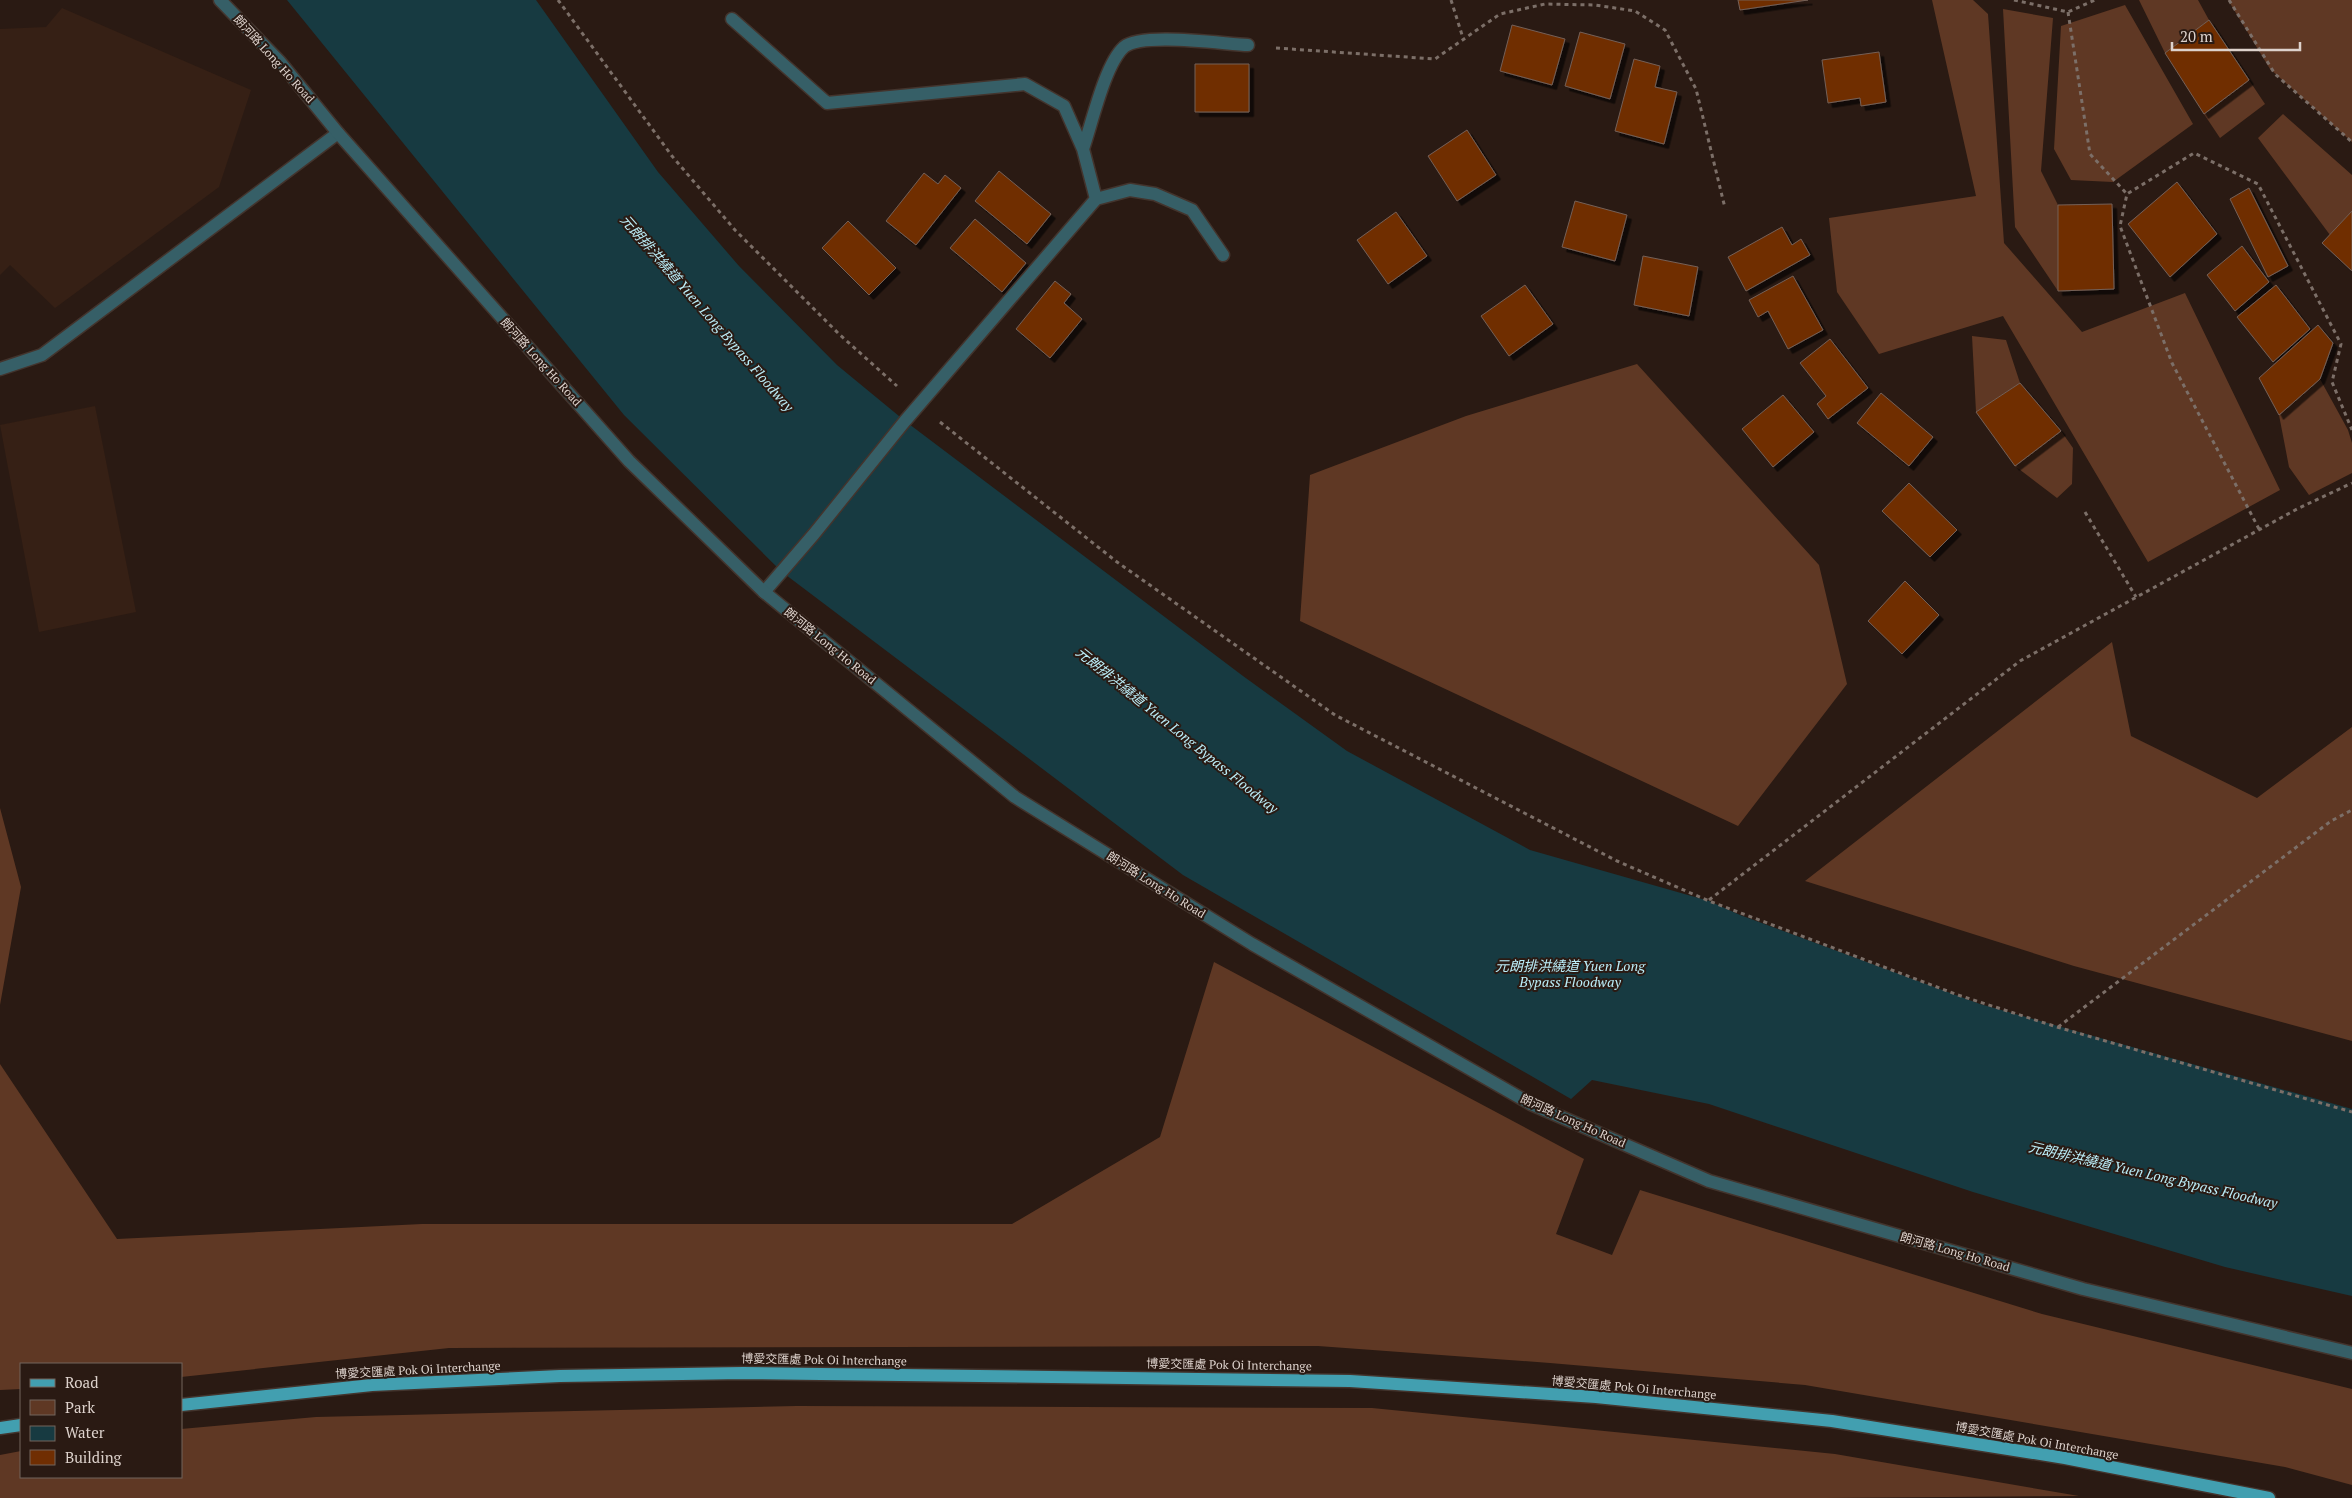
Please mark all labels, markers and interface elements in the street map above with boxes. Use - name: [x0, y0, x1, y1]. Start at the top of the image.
- street label: 朗河路 Long Ho Road: [231, 11, 318, 106]
- scale bar: [2172, 20, 2300, 52]
- text: 20 m: [2180, 26, 2213, 46]
- water label: 元朗排洪繞道 Yuen Long Bypass Floodway: [617, 210, 799, 416]
- street label: 朗河路 Long Ho Road: [498, 314, 585, 409]
- street label: 朗河路 Long Ho Road: [781, 604, 879, 687]
- water label: 元朗排洪繞道 Yuen Long Bypass Floodway: [1072, 642, 1283, 818]
- street label: 朗河路 Long Ho Road: [1104, 848, 1209, 921]
- water label: 元朗排洪繞道 Yuen Long Bypass Floodway: [1495, 956, 1646, 991]
- street label: 朗河路 Long Ho Road: [1518, 1091, 1628, 1151]
- water label: 元朗排洪繞道 Yuen Long Bypass Floodway: [2027, 1137, 2280, 1213]
- street label: 朗河路 Long Ho Road: [1898, 1229, 2012, 1274]
- street label: 博愛交匯處 Pok Oi Interchange: [741, 1351, 907, 1368]
- street label: 博愛交匯處 Pok Oi Interchange: [1146, 1356, 1312, 1373]
- street label: 博愛交匯處 Pok Oi Interchange: [335, 1358, 501, 1381]
- legend: [20, 1363, 182, 1478]
- text: Road: [65, 1372, 98, 1392]
- street label: 博愛交匯處 Pok Oi Interchange: [1551, 1373, 1717, 1402]
- text: Park: [65, 1397, 95, 1417]
- street label: 博愛交匯處 Pok Oi Interchange: [1954, 1419, 2120, 1462]
- text: Water: [65, 1422, 105, 1442]
- text: Building: [65, 1447, 123, 1467]

